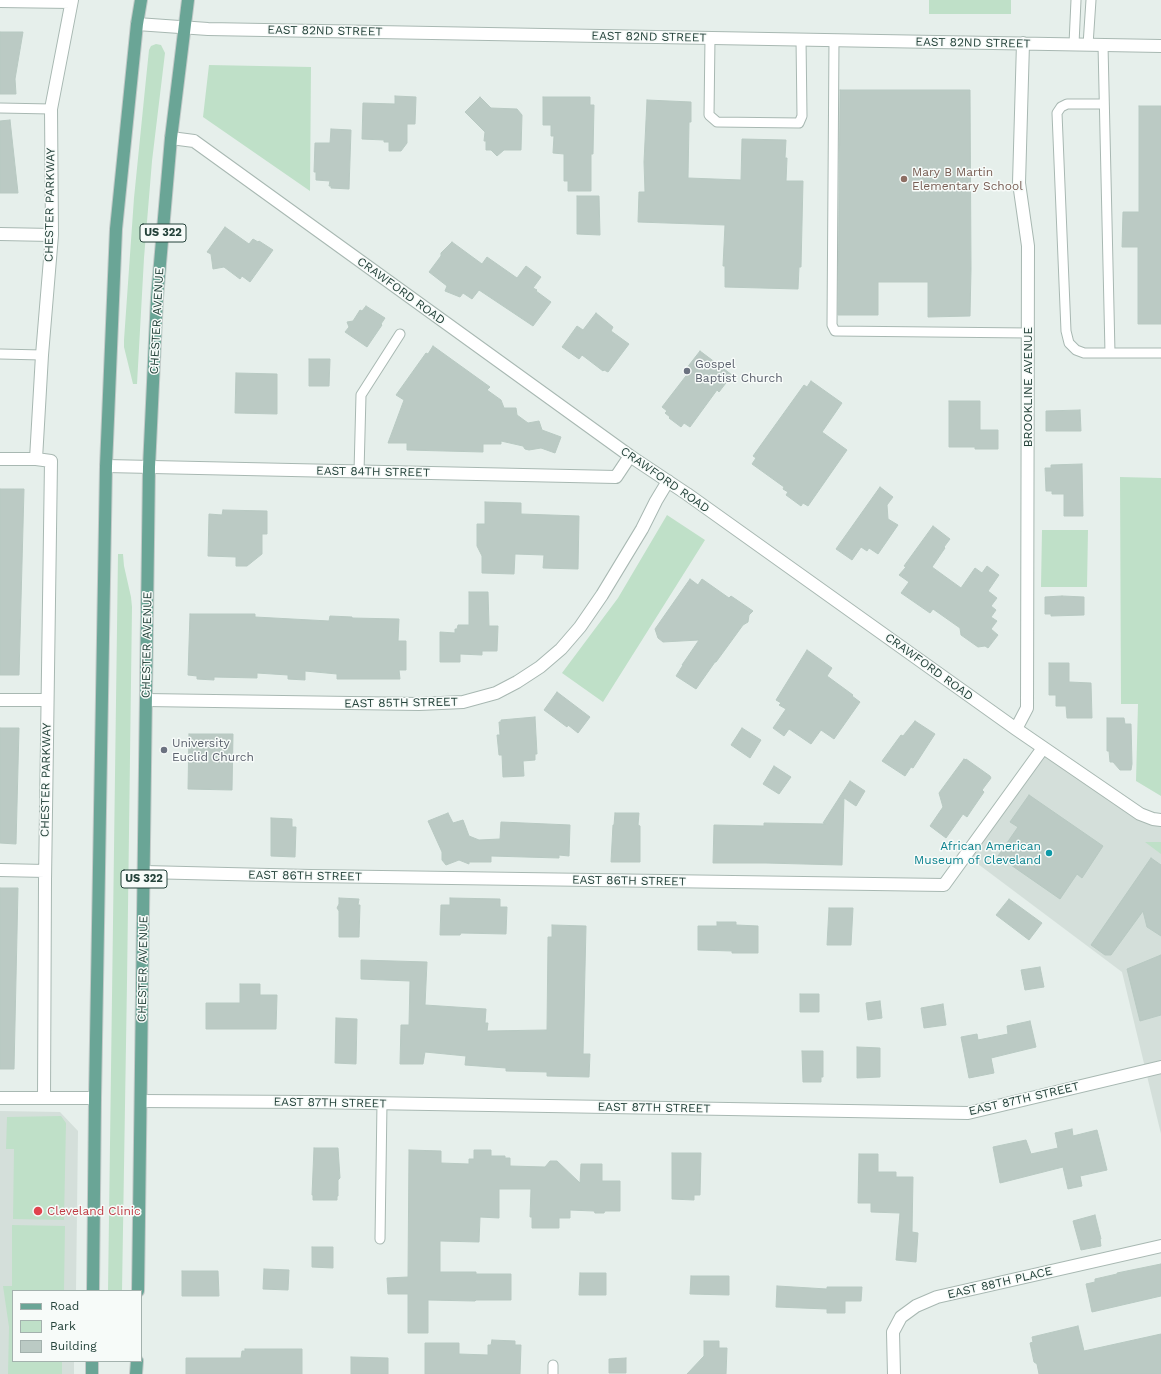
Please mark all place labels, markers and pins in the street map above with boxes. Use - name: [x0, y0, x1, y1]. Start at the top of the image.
- place label: Mary B Martin Elementary School: [912, 165, 1023, 193]
- marker: Mary B Martin Elementary School: [899, 174, 909, 184]
- place label: Gospel Baptist Church: [695, 357, 783, 385]
- marker: Gospel Baptist Church: [682, 366, 692, 376]
- place label: University Euclid Church: [172, 736, 254, 764]
- marker: University Euclid Church: [159, 745, 169, 755]
- place label: African American Museum of Cleveland: [914, 839, 1041, 867]
- marker: African American Museum of Cleveland: [1044, 848, 1054, 858]
- place label: Cleveland Clinic: [47, 1204, 141, 1218]
- marker: Cleveland Clinic: [32, 1205, 44, 1217]

